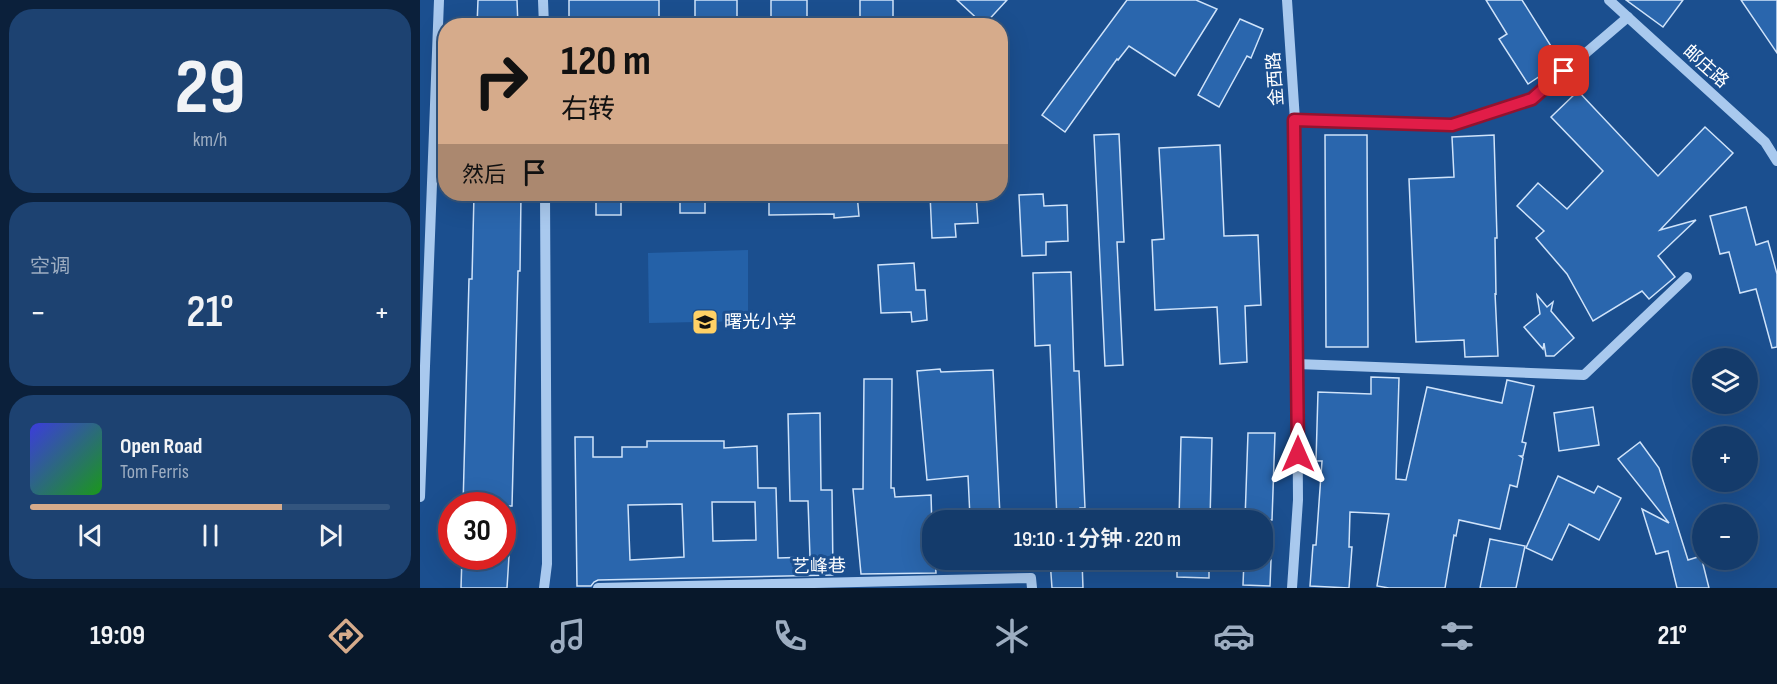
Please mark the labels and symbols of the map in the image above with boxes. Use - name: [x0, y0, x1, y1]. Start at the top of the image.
- street label: 邮庄路: [1679, 41, 1733, 92]
- pin: [1538, 45, 1589, 96]
- street label: 金西路: [1263, 51, 1288, 107]
- school or university icon: 曙光小学: [690, 307, 720, 337]
- place label: 曙光小学: [724, 312, 796, 333]
- position arrow: [1266, 422, 1330, 486]
- speed limit sign: 30: [438, 492, 516, 570]
- street label: 艺峰巷: [792, 556, 846, 577]

